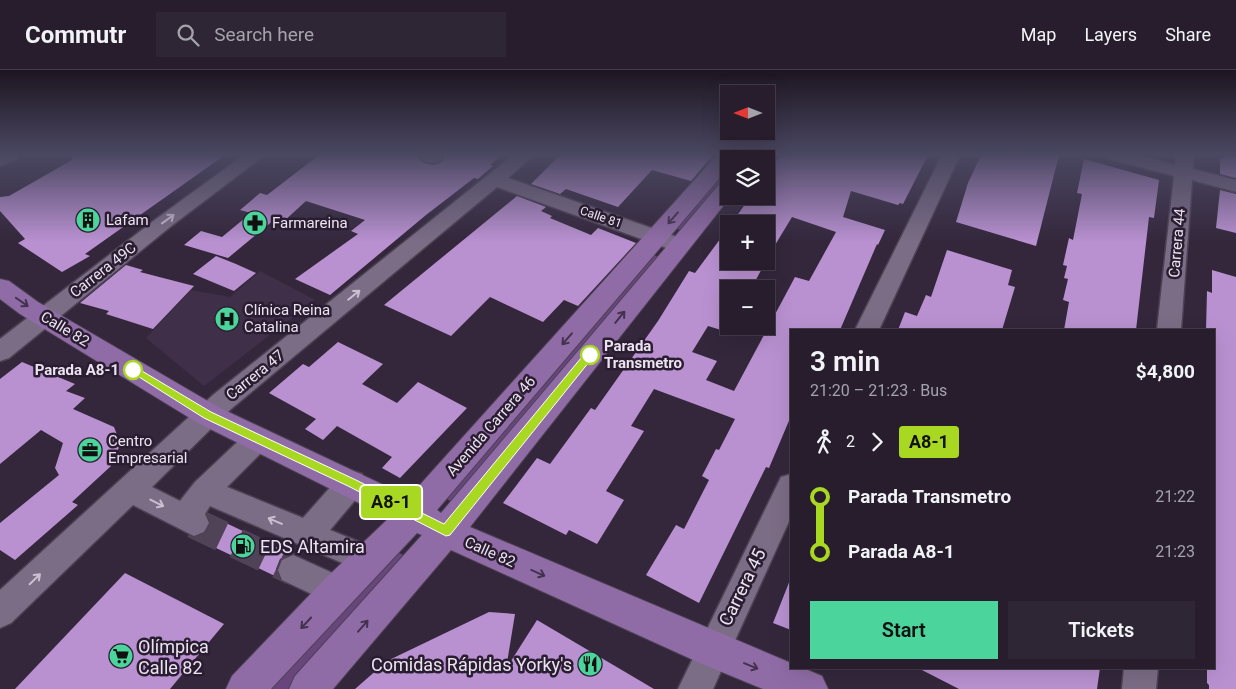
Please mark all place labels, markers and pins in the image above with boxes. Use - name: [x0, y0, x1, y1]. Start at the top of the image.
- building icon: Lafam: [75, 207, 101, 233]
- pharmacy icon: Farmareina: [242, 210, 268, 236]
- place label: Lafam: [106, 211, 149, 229]
- place label: Farmareina: [272, 214, 348, 232]
- place label: Clínica Reina Catalina: [244, 301, 330, 336]
- hospital icon: Clínica Reina Catalina: [214, 306, 240, 332]
- place label: Parada Transmetro: [604, 337, 682, 372]
- marker: Parada Transmetro: [580, 345, 600, 365]
- marker: Parada A8-1: [123, 360, 143, 380]
- place label: Parada A8-1: [35, 361, 119, 379]
- place label: Centro Empresarial: [108, 432, 187, 467]
- office icon: Centro Empresarial: [77, 437, 103, 463]
- fuel station icon: EDS Altamira: [230, 533, 256, 559]
- place label: EDS Altamira: [260, 536, 365, 557]
- place label: Olímpica Calle 82: [138, 636, 209, 678]
- supermarket icon: Olímpica Calle 82: [108, 643, 134, 669]
- restaurant icon: Comidas Rápidas Yorky's: [577, 651, 603, 677]
- place label: Comidas Rápidas Yorky's: [371, 654, 572, 675]

